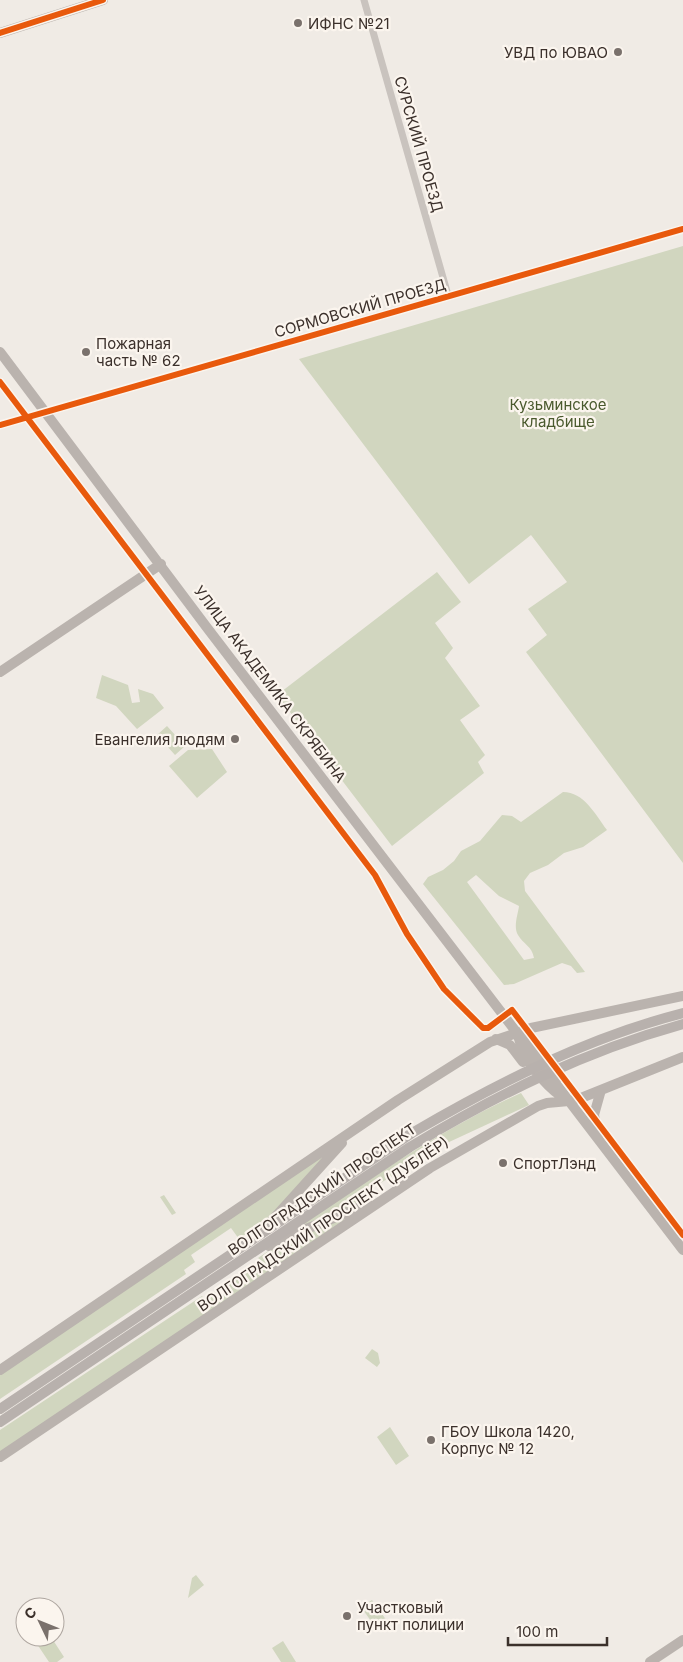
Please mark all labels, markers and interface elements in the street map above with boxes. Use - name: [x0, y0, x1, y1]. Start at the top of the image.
- place label: ИФНС №21: [308, 14, 390, 33]
- marker: ИФНС №21: [292, 17, 304, 29]
- place label: УВД по ЮВАО: [504, 43, 608, 62]
- marker: УВД по ЮВАО: [612, 46, 624, 58]
- street label: СУРСКИЙ ПРОЕЗД: [390, 74, 448, 214]
- street label: СОРМОВСКИЙ ПРОЕЗД: [272, 274, 448, 342]
- place label: Пожарная часть № 62: [96, 334, 181, 370]
- marker: Пожарная часть № 62: [80, 346, 92, 358]
- park label: Кузьминское кладбище: [510, 395, 606, 431]
- street label: УЛИЦА АКАДЕМИКА СКРЯБИНА: [190, 582, 350, 786]
- place label: Евангелия людям: [95, 730, 225, 749]
- marker: Евангелия людям: [229, 733, 241, 745]
- street label: ВОЛГОГРАДСКИЙ ПРОСПЕКТ: [224, 1119, 420, 1259]
- street label: ВОЛГОГРАДСКИЙ ПРОСПЕКТ (ДУБЛЁР): [194, 1132, 452, 1316]
- place label: СпортЛэнд: [513, 1154, 596, 1173]
- marker: СпортЛэнд: [497, 1157, 509, 1169]
- place label: ГБОУ Школа 1420, Корпус № 12: [441, 1422, 575, 1458]
- marker: ГБОУ Школа 1420, Корпус № 12: [425, 1434, 437, 1446]
- north arrow: [15, 1597, 65, 1647]
- place label: Участковый пункт полиции: [357, 1598, 464, 1634]
- text: С: [20, 1603, 40, 1622]
- marker: Участковый пункт полиции: [341, 1610, 353, 1622]
- scale bar: [508, 1614, 607, 1646]
- text: 100 m: [516, 1622, 558, 1641]

